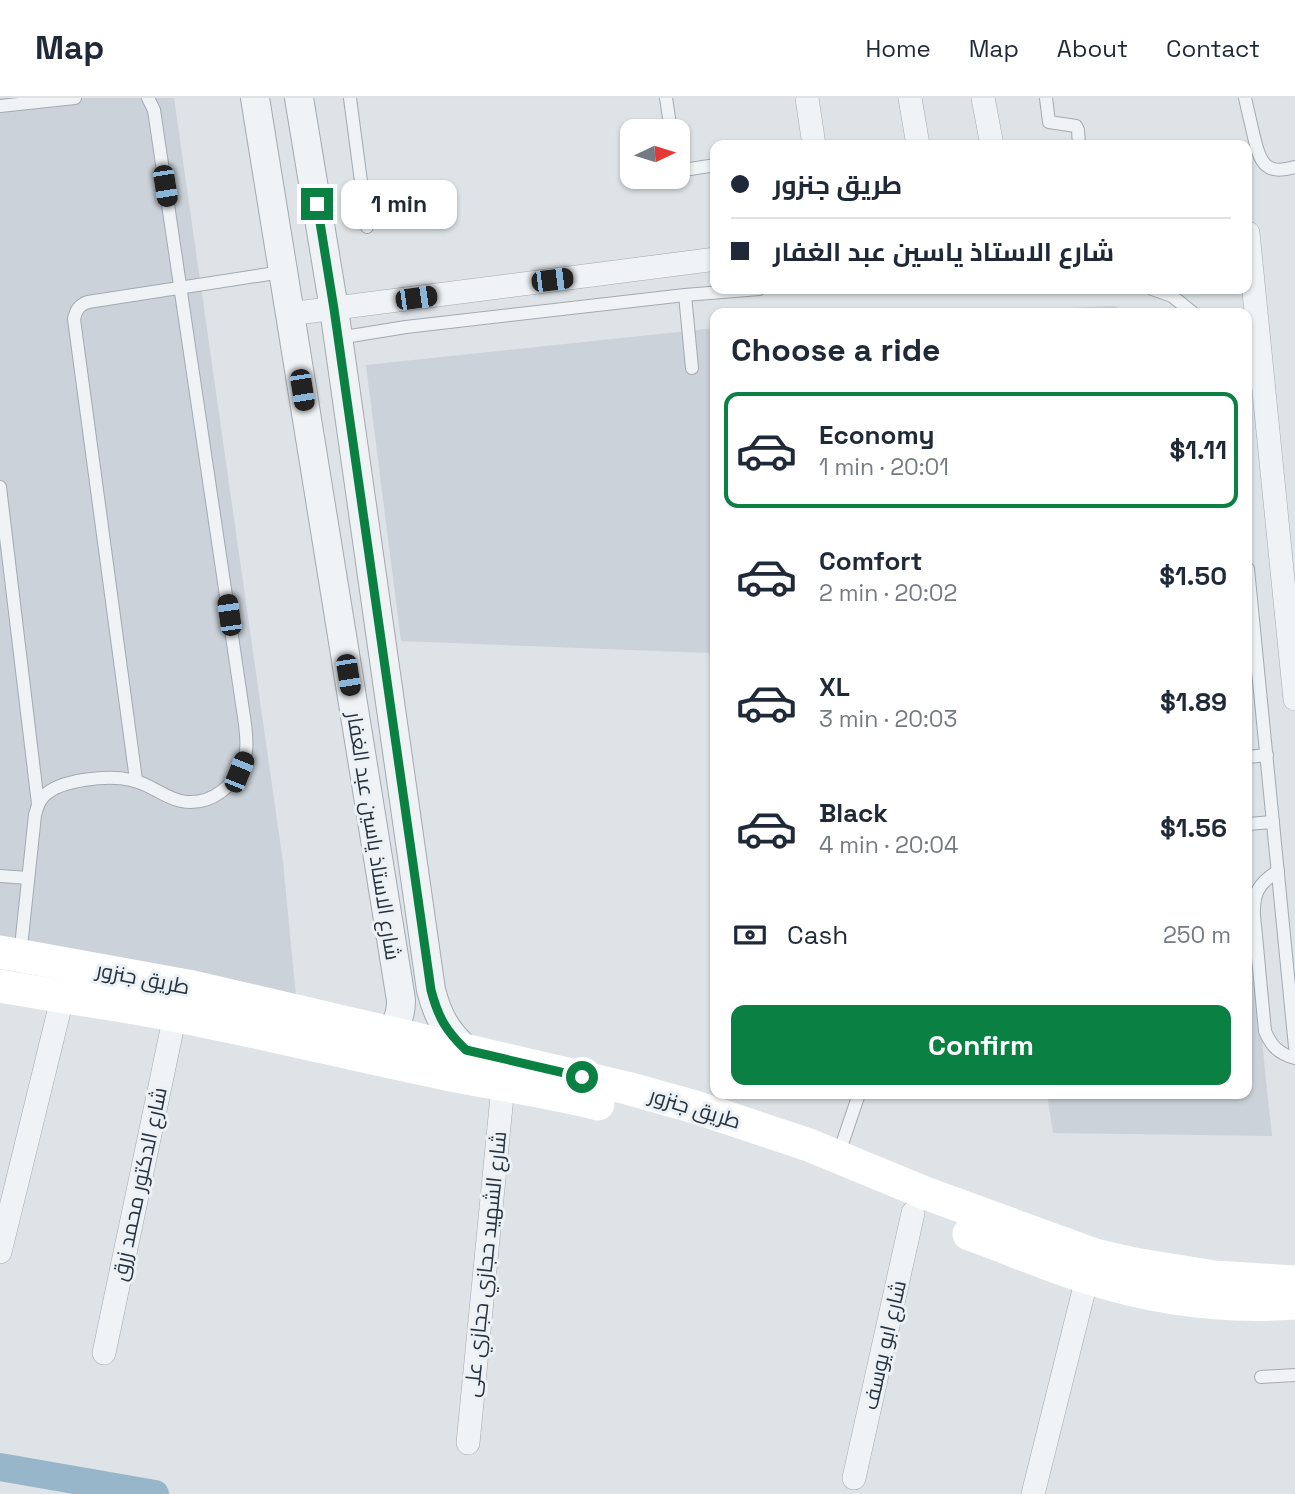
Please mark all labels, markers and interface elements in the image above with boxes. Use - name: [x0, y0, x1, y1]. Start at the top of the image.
- text: Map: [35, 27, 104, 69]
- text: Home: [865, 33, 931, 64]
- text: Map: [969, 33, 1019, 64]
- text: About: [1057, 33, 1128, 64]
- text: Contact: [1166, 33, 1260, 64]
- north arrow: [620, 119, 690, 189]
- map controls: [620, 119, 690, 189]
- car: [152, 164, 179, 208]
- text: طريق جنزور: [773, 168, 902, 202]
- callout: 1 min: [342, 180, 457, 228]
- route end: [301, 188, 333, 220]
- text: 1 min: [371, 189, 427, 219]
- text: شارع الاستاذ ياسين عبد الغفار: [773, 235, 1114, 269]
- car: [530, 267, 575, 293]
- car: [394, 285, 439, 311]
- text: Choose a ride: [731, 330, 941, 370]
- car: [289, 368, 316, 412]
- text: Economy: [819, 418, 935, 452]
- icon: car: [735, 419, 798, 482]
- text: $1.11: [1170, 433, 1227, 467]
- text: 1 min · 20:01: [819, 452, 949, 482]
- text: Comfort: [819, 544, 922, 578]
- icon: car: [735, 545, 798, 608]
- text: $1.50: [1159, 559, 1227, 593]
- text: 2 min · 20:02: [819, 578, 957, 608]
- car: [216, 593, 243, 637]
- car: [335, 653, 362, 697]
- text: XL: [819, 670, 850, 704]
- icon: car: [735, 671, 798, 734]
- text: $1.89: [1160, 685, 1227, 719]
- text: 3 min · 20:03: [819, 704, 958, 734]
- street label: شارع الاستاذ ياسين عبد الغفار: [340, 709, 407, 962]
- car: [222, 749, 257, 795]
- text: Black: [819, 796, 888, 830]
- icon: car: [735, 797, 798, 860]
- text: $1.56: [1160, 811, 1227, 845]
- text: 4 min · 20:04: [819, 830, 958, 860]
- icon: cash: [731, 916, 769, 954]
- text: Cash: [787, 918, 848, 952]
- text: 250 m: [1163, 920, 1231, 950]
- street label: طريق جنزور: [93, 956, 192, 1000]
- button: Confirm: [731, 1005, 1231, 1085]
- route start: [566, 1061, 598, 1093]
- street label: طريق جنزور: [645, 1081, 744, 1135]
- street label: شارع الدكتور محمد زرق: [105, 1085, 174, 1283]
- street label: شارع الشهيد حجازي حجازي على: [458, 1130, 515, 1399]
- street label: شارع ابو يوسف: [856, 1278, 913, 1413]

